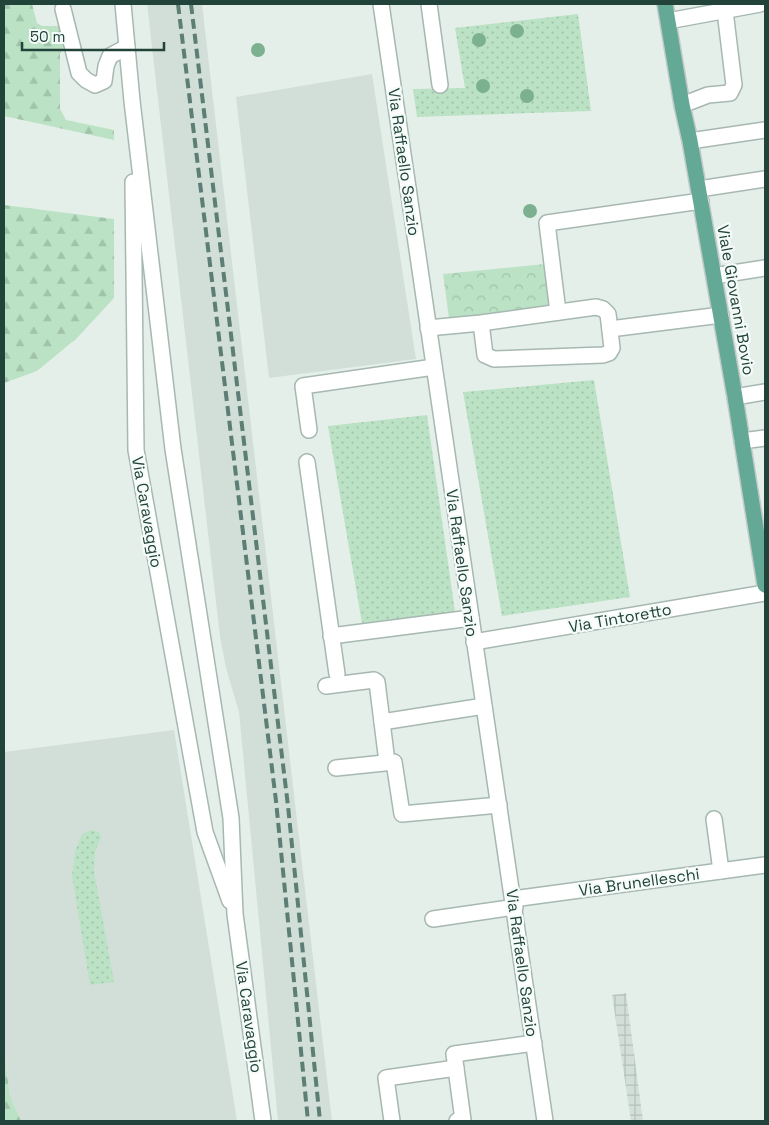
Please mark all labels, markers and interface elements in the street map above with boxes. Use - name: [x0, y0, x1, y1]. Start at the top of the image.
- scale bar: [22, 20, 165, 52]
- text: 50 m: [30, 27, 65, 46]
- street label: Via Raffaello Sanzio: [383, 87, 425, 237]
- street label: Viale Giovanni Bovio: [712, 223, 760, 377]
- street label: Via Caravaggio: [127, 455, 167, 569]
- street label: Via Raffaello Sanzio: [441, 488, 483, 638]
- street label: Via Tintoretto: [567, 599, 673, 637]
- street label: Via Brunelleschi: [577, 863, 701, 901]
- street label: Via Raffaello Sanzio: [501, 888, 543, 1038]
- street label: Via Caravaggio: [231, 960, 267, 1074]

